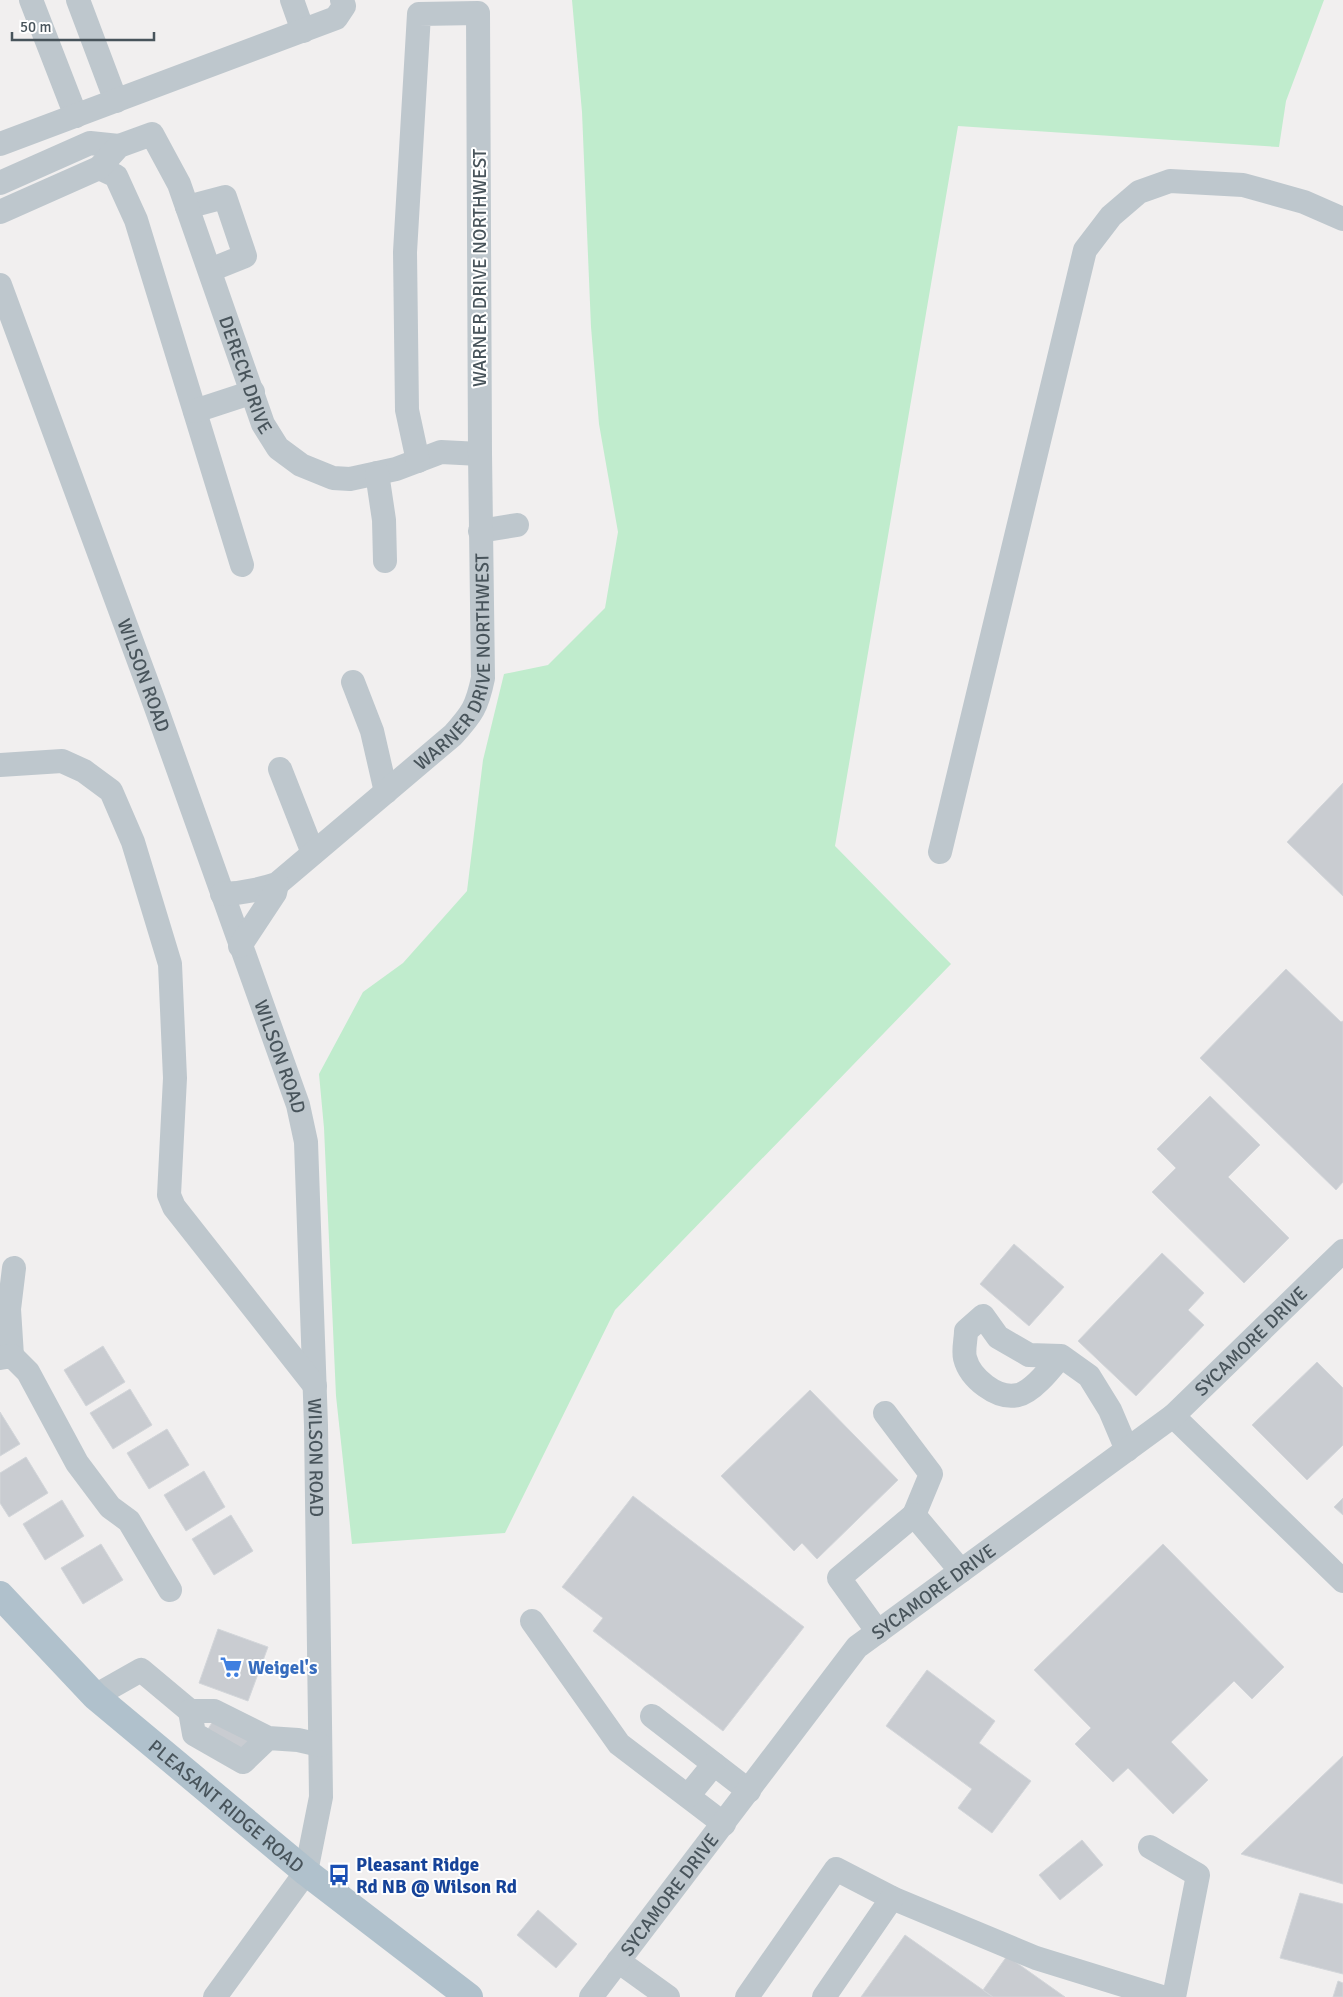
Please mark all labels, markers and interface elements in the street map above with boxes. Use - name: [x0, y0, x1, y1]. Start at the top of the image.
- scale bar: [12, 10, 155, 42]
- text: 50 m: [20, 18, 51, 36]
- street label: WARNER DRIVE NORTHWEST: [468, 148, 492, 387]
- street label: DERECK DRIVE: [213, 313, 277, 439]
- street label: WARNER DRIVE NORTHWEST: [409, 552, 497, 776]
- street label: WILSON ROAD: [111, 616, 175, 735]
- street label: WILSON ROAD: [248, 997, 310, 1116]
- street label: SYCAMORE DRIVE: [1190, 1281, 1313, 1402]
- street label: WILSON ROAD: [302, 1398, 328, 1517]
- street label: SYCAMORE DRIVE: [867, 1539, 1001, 1645]
- supermarket icon: Weigel's: [218, 1654, 244, 1680]
- place label: Weigel's: [248, 1656, 317, 1680]
- street label: PLEASANT RIDGE ROAD: [143, 1735, 309, 1878]
- street label: SYCAMORE DRIVE: [616, 1829, 724, 1961]
- place label: Pleasant Ridge Rd NB @ Wilson Rd: [356, 1853, 517, 1899]
- bus stop icon: Pleasant Ridge Rd NB @ Wilson Rd: [326, 1862, 352, 1888]

